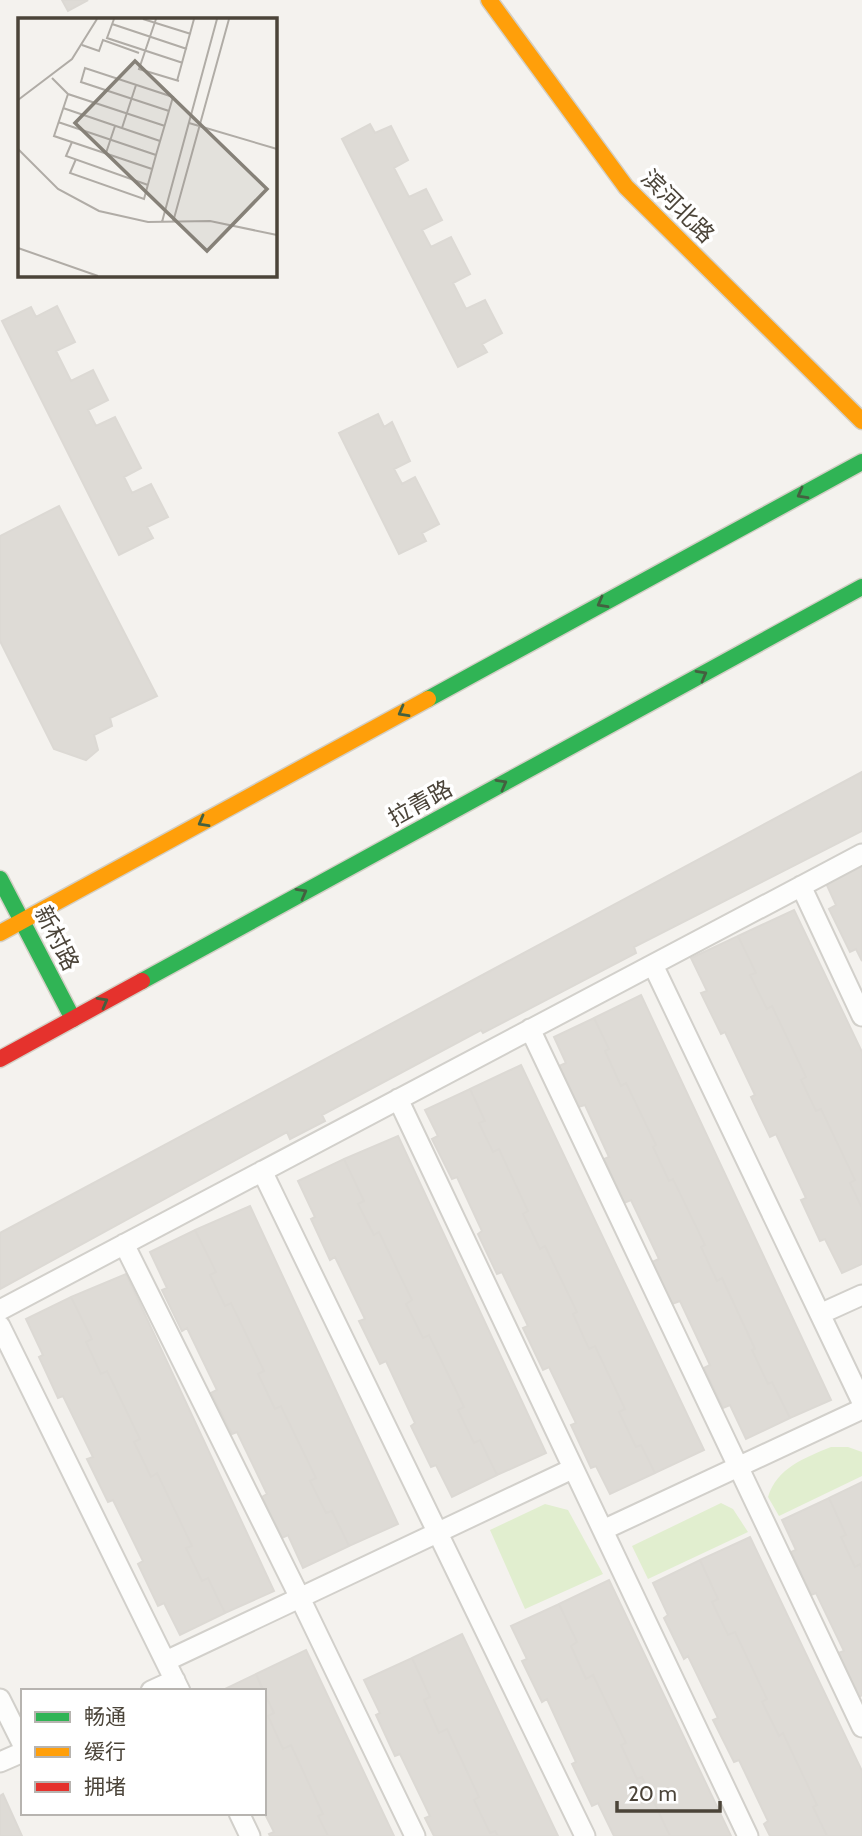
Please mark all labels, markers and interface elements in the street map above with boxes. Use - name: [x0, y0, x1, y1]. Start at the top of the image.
- inset map: [18, 18, 276, 276]
- street label: 滨河北路: [636, 164, 720, 248]
- one-way arrow: [797, 486, 809, 499]
- one-way arrow: [597, 595, 610, 609]
- one-way arrow: [694, 670, 707, 683]
- one-way arrow: [398, 704, 410, 718]
- street label: 拉青路: [383, 774, 457, 832]
- one-way arrow: [495, 779, 507, 792]
- one-way arrow: [198, 813, 210, 827]
- one-way arrow: [295, 888, 308, 901]
- street label: 新村路: [29, 901, 85, 975]
- one-way arrow: [95, 997, 108, 1011]
- legend: [21, 1689, 266, 1815]
- text: 畅通: [84, 1704, 126, 1729]
- text: 缓行: [84, 1739, 126, 1764]
- scale bar: [617, 1770, 720, 1814]
- text: 拥堵: [84, 1774, 126, 1799]
- text: 20 m: [628, 1781, 677, 1806]

